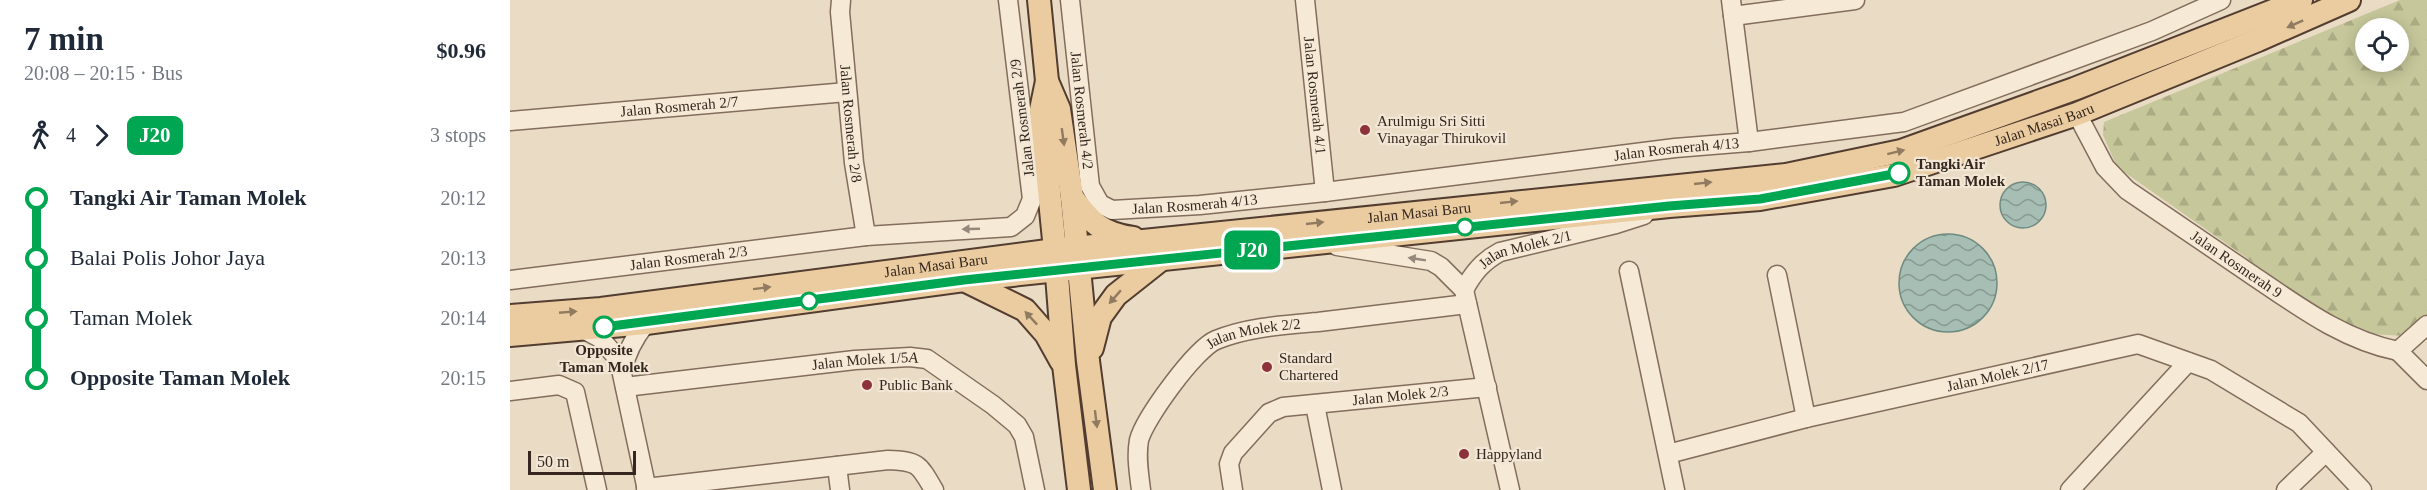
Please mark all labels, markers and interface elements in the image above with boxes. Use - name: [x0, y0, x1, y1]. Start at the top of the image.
- map controls: [2355, 18, 2409, 72]
- button: locate: [2355, 18, 2409, 72]
- one-way arrow: [2286, 19, 2304, 29]
- text: 7 min: [24, 21, 104, 57]
- street label: Jalan Rosmerah 4/1: [1301, 36, 1329, 155]
- text: $0.96: [437, 38, 486, 63]
- street label: Jalan Rosmerah 4/2: [1068, 51, 1096, 170]
- street label: Jalan Rosmerah 2/9: [1007, 58, 1037, 178]
- text: 20:08 – 20:15 · Bus: [24, 62, 183, 84]
- street label: Jalan Rosmerah 2/8: [837, 64, 865, 184]
- street label: Jalan Rosmerah 2/7: [620, 93, 740, 119]
- street label: Jalan Masai Baru: [1992, 100, 2097, 149]
- place label: Arulmigu Sri Sitti Vinayagar Thirukovil: [1377, 113, 1506, 146]
- icon: walk: [24, 119, 57, 152]
- icon: forward: [85, 119, 118, 152]
- text: J20: [139, 123, 171, 147]
- marker: Arulmigu Sri Sitti Vinayagar Thirukovil: [1358, 123, 1372, 137]
- text: 4: [66, 124, 76, 146]
- text: 3 stops: [430, 124, 486, 146]
- one-way arrow: [1059, 127, 1068, 146]
- street label: Jalan Rosmerah 4/13: [1613, 135, 1740, 164]
- one-way arrow: [1886, 146, 1905, 156]
- place label: Tangki Air Taman Molek: [1916, 156, 2006, 189]
- marker: Tangki Air Taman Molek: [1888, 162, 1910, 184]
- one-way arrow: [1694, 178, 1713, 188]
- text: Tangki Air Taman Molek: [70, 185, 307, 210]
- text: 20:12: [440, 187, 486, 209]
- street label: Jalan Rosmerah 4/13: [1131, 191, 1258, 217]
- one-way arrow: [1500, 197, 1519, 207]
- street label: Jalan Masai Baru: [1366, 199, 1472, 226]
- one-way arrow: [1306, 218, 1325, 228]
- unlabelled marker: [1456, 218, 1474, 236]
- one-way arrow: [961, 224, 980, 233]
- street label: Jalan Molek 2/1: [1476, 227, 1573, 272]
- street label: Jalan Rosmerah 9: [2188, 228, 2285, 301]
- line badge: J20: [1218, 230, 1287, 270]
- text: J20: [1236, 238, 1268, 262]
- street label: Jalan Rosmerah 2/3: [629, 243, 748, 273]
- text: Balai Polis Johor Jaya: [70, 245, 265, 270]
- text: 20:13: [440, 247, 486, 269]
- street label: Jalan Masai Baru: [883, 251, 989, 280]
- one-way arrow: [1407, 255, 1426, 264]
- one-way arrow: [752, 283, 771, 293]
- one-way arrow: [1109, 289, 1122, 304]
- unlabelled marker: [800, 292, 818, 310]
- text: Taman Molek: [70, 305, 192, 330]
- text: 20:14: [440, 307, 486, 329]
- one-way arrow: [559, 307, 578, 316]
- one-way arrow: [1024, 310, 1038, 325]
- marker: Opposite Taman Molek: [593, 316, 615, 338]
- street label: Jalan Molek 2/2: [1203, 316, 1301, 352]
- place label: Opposite Taman Molek: [559, 342, 649, 375]
- street label: Jalan Molek 1/5A: [811, 349, 920, 373]
- place label: Standard Chartered: [1279, 350, 1339, 383]
- street label: Jalan Molek 2/17: [1945, 356, 2051, 394]
- marker: Standard Chartered: [1260, 360, 1274, 374]
- text: Opposite Taman Molek: [70, 365, 290, 390]
- text: 20:15: [440, 367, 486, 389]
- place label: Public Bank: [879, 377, 953, 393]
- marker: Public Bank: [860, 378, 874, 392]
- street label: Jalan Molek 2/3: [1351, 383, 1449, 408]
- one-way arrow: [1091, 410, 1100, 429]
- place label: Happyland: [1476, 446, 1542, 462]
- marker: Happyland: [1457, 447, 1471, 461]
- scale bar: [528, 448, 636, 476]
- text: 50 m: [537, 453, 569, 470]

